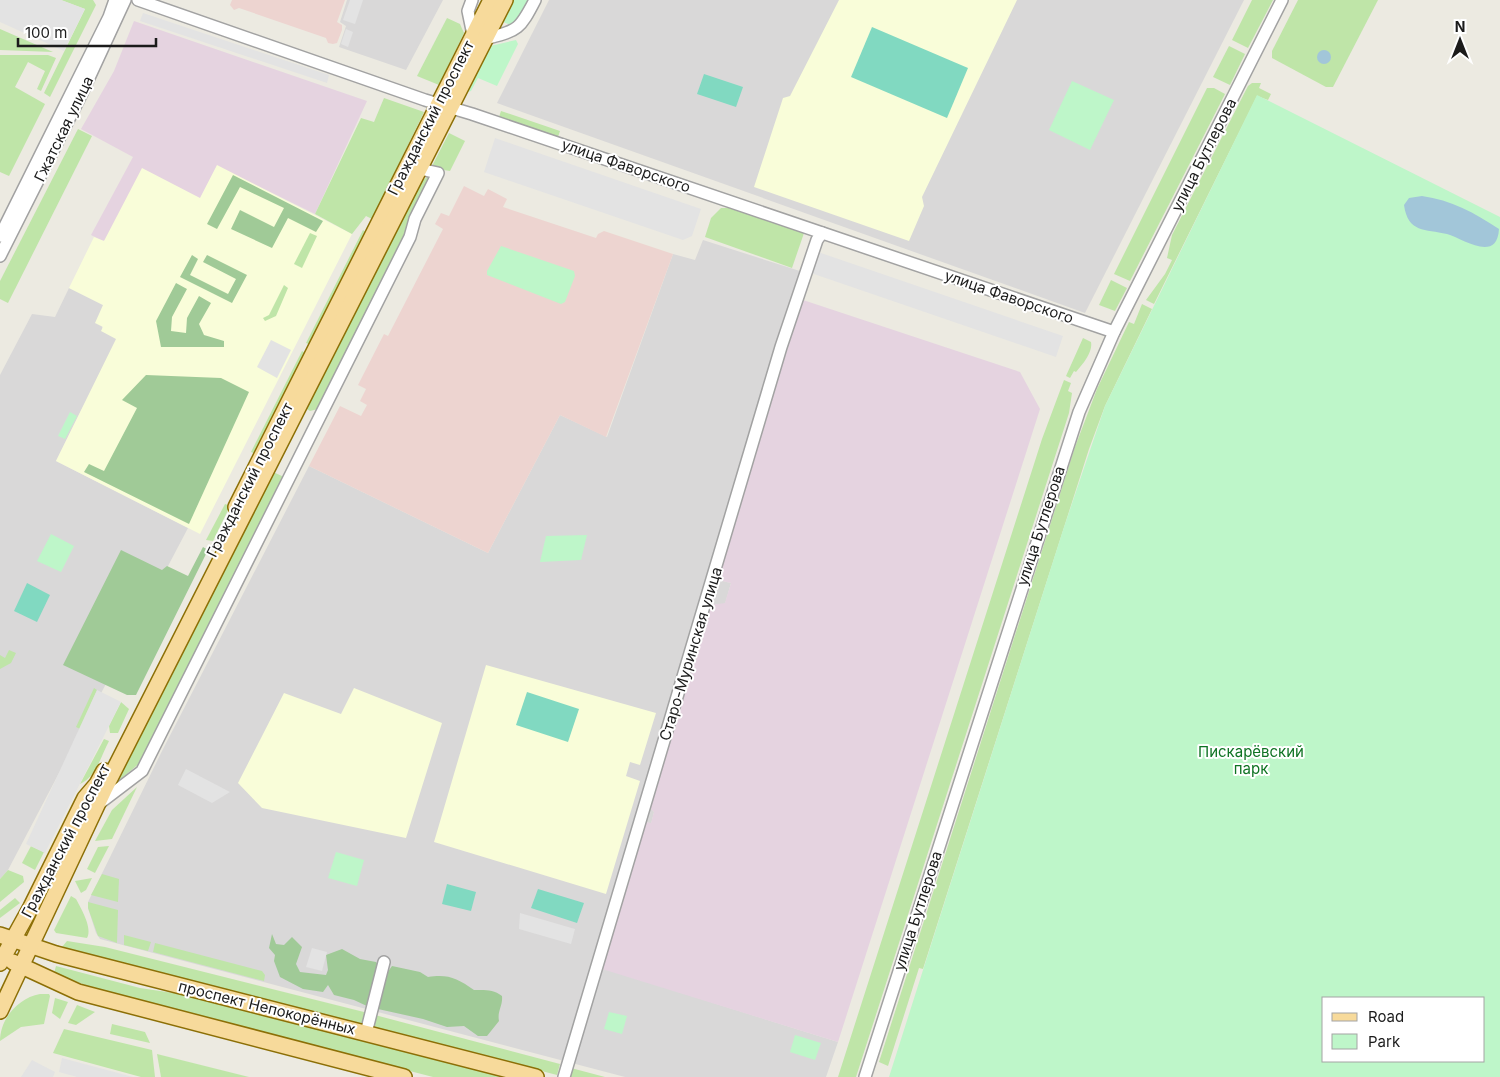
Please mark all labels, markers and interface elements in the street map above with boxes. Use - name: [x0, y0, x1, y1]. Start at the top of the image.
- scale bar: [18, 15, 155, 47]
- north arrow: [1435, 15, 1485, 65]
- text: N: [1455, 18, 1465, 35]
- text: 100 m: [25, 23, 67, 42]
- street label: Гражданский проспект: [383, 37, 478, 198]
- street label: Гжатская улица: [30, 73, 97, 185]
- street label: улица Бутлерова: [1167, 95, 1240, 215]
- street label: улица Фаворского: [559, 135, 693, 196]
- street label: улица Фаворского: [942, 266, 1076, 327]
- street label: Гражданский проспект: [202, 399, 297, 560]
- street label: улица Бутлерова: [1012, 464, 1069, 588]
- street label: Старо-Муринская улица: [655, 565, 726, 743]
- park label: Пискарёвский парк: [1198, 742, 1304, 778]
- street label: Гражданский проспект: [17, 761, 114, 921]
- street label: улица Бутлерова: [889, 849, 946, 973]
- street label: проспект Непокорённых: [177, 976, 358, 1039]
- legend: [1322, 997, 1485, 1062]
- text: Road: [1368, 1007, 1404, 1026]
- text: Park: [1368, 1032, 1401, 1051]

